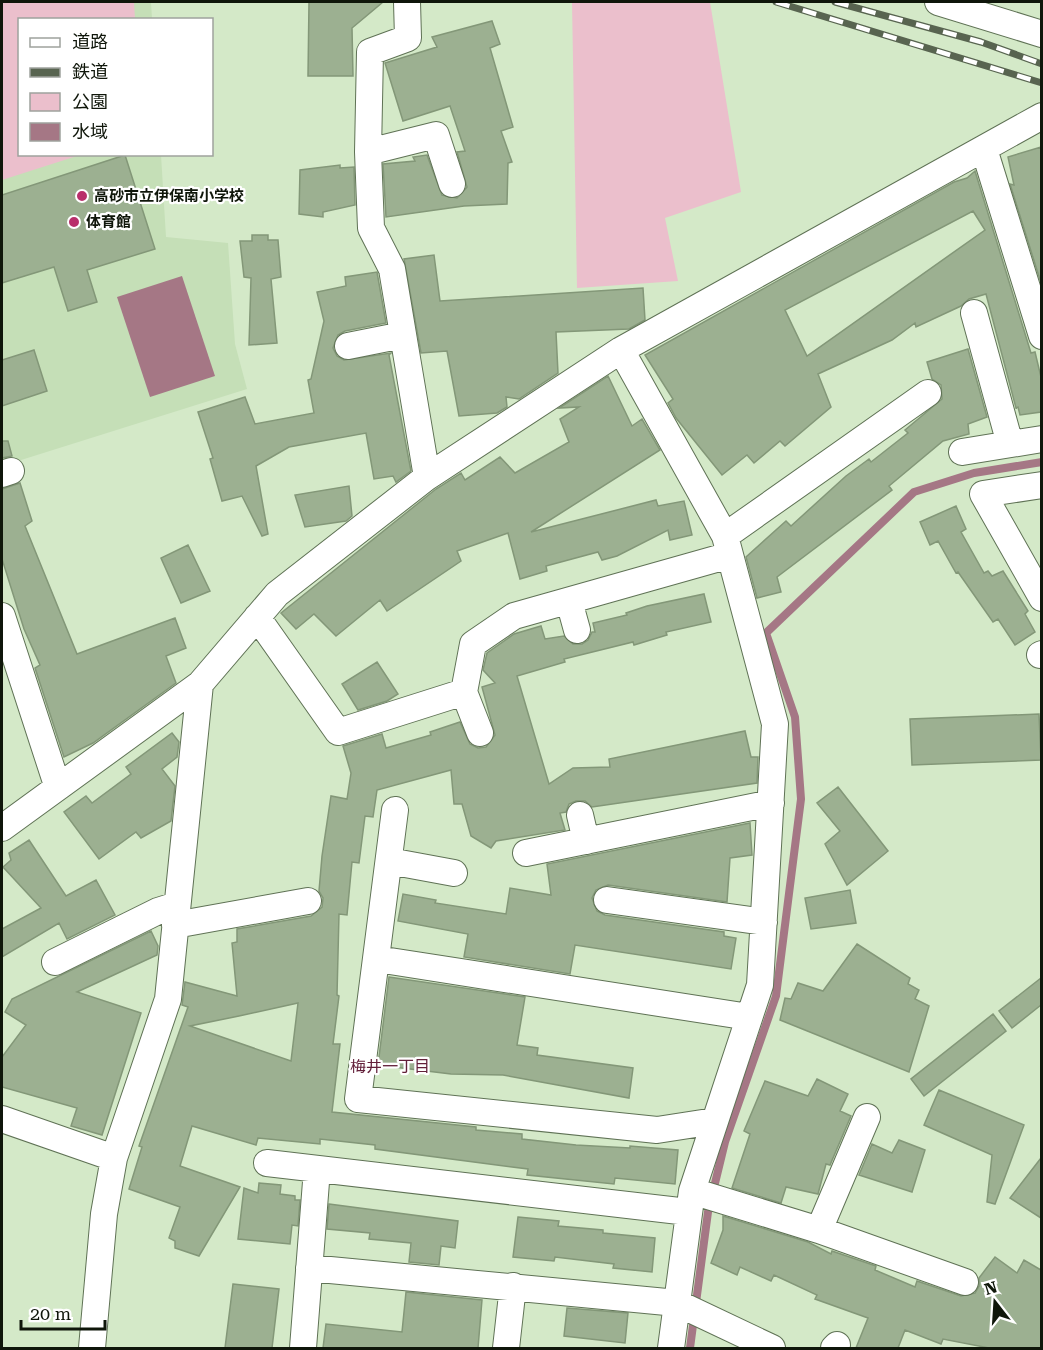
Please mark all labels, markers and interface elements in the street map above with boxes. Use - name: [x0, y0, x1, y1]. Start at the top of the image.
- legend: [18, 18, 213, 156]
- text: 道路: [72, 31, 108, 52]
- text: 鉄道: [72, 61, 108, 82]
- text: 公園: [72, 91, 108, 112]
- text: 水域: [72, 121, 108, 142]
- place label: 高砂市立伊保南小学校: [94, 187, 244, 205]
- marker: 高砂市立伊保南小学校: [75, 189, 89, 203]
- place label: 体育館: [86, 213, 131, 231]
- marker: 体育館: [67, 215, 81, 229]
- district label: 梅井一丁目: [350, 1057, 430, 1076]
- north arrow: [965, 1272, 1025, 1332]
- text: N: [982, 1277, 999, 1299]
- scale bar: [21, 1293, 105, 1331]
- text: 20 m: [30, 1303, 71, 1324]

